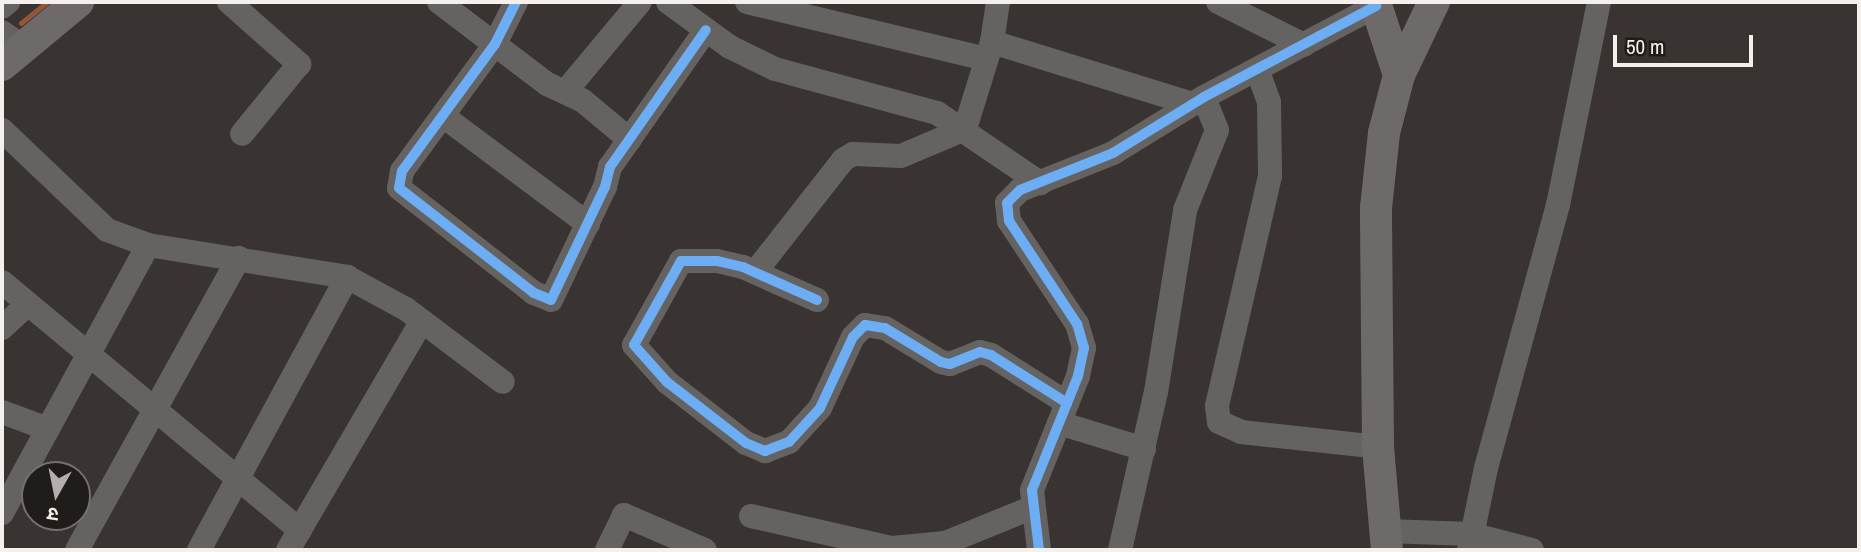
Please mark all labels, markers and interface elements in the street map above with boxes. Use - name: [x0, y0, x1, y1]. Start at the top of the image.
- scale bar: [1616, 21, 1756, 65]
- text: 50 m: [1626, 32, 1664, 61]
- north arrow: [21, 461, 91, 531]
- text: उ: [46, 501, 61, 528]

